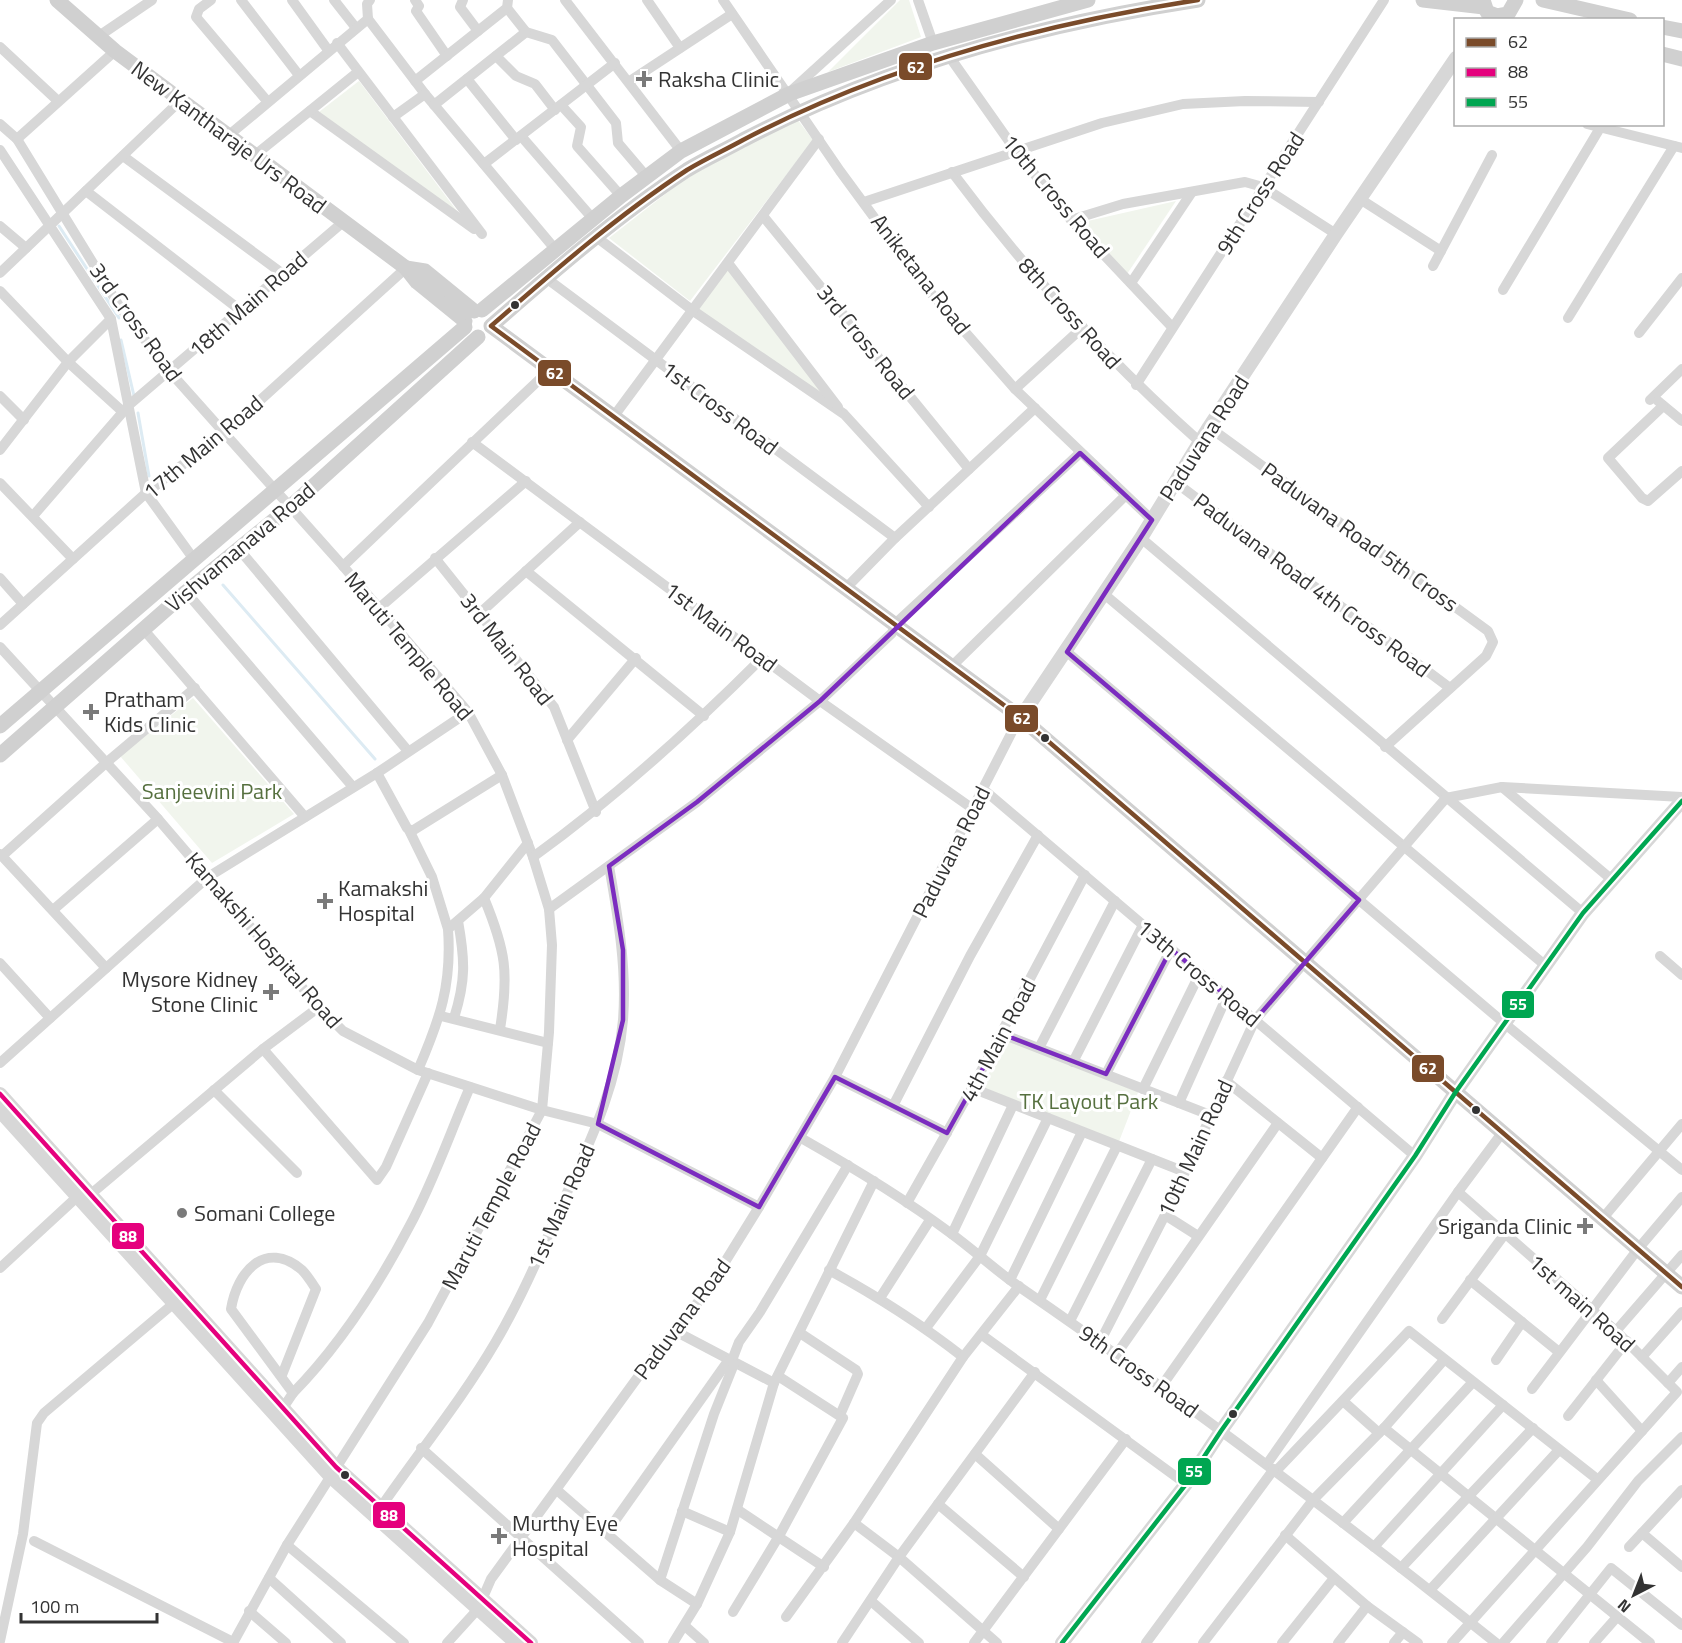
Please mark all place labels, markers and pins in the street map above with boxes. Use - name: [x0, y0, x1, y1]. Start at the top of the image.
- place label: Raksha Clinic: [658, 62, 779, 96]
- marker: Raksha Clinic: [635, 70, 653, 88]
- unlabelled marker: [509, 299, 521, 311]
- place label: Pratham Kids Clinic: [104, 682, 196, 741]
- marker: Pratham Kids Clinic: [82, 703, 100, 721]
- unlabelled marker: [1039, 732, 1051, 744]
- place label: Kamakshi Hospital: [338, 871, 428, 930]
- marker: Kamakshi Hospital: [316, 892, 334, 910]
- place label: Mysore Kidney Stone Clinic: [122, 962, 258, 1021]
- marker: Mysore Kidney Stone Clinic: [262, 983, 280, 1001]
- unlabelled marker: [1470, 1104, 1482, 1116]
- place label: Somani College: [194, 1196, 335, 1230]
- marker: Somani College: [175, 1206, 189, 1220]
- place label: Sriganda Clinic: [1438, 1209, 1572, 1243]
- marker: Sriganda Clinic: [1576, 1217, 1594, 1235]
- unlabelled marker: [1227, 1408, 1239, 1420]
- unlabelled marker: [339, 1469, 351, 1481]
- place label: Murthy Eye Hospital: [512, 1506, 618, 1565]
- marker: Murthy Eye Hospital: [490, 1527, 508, 1545]

